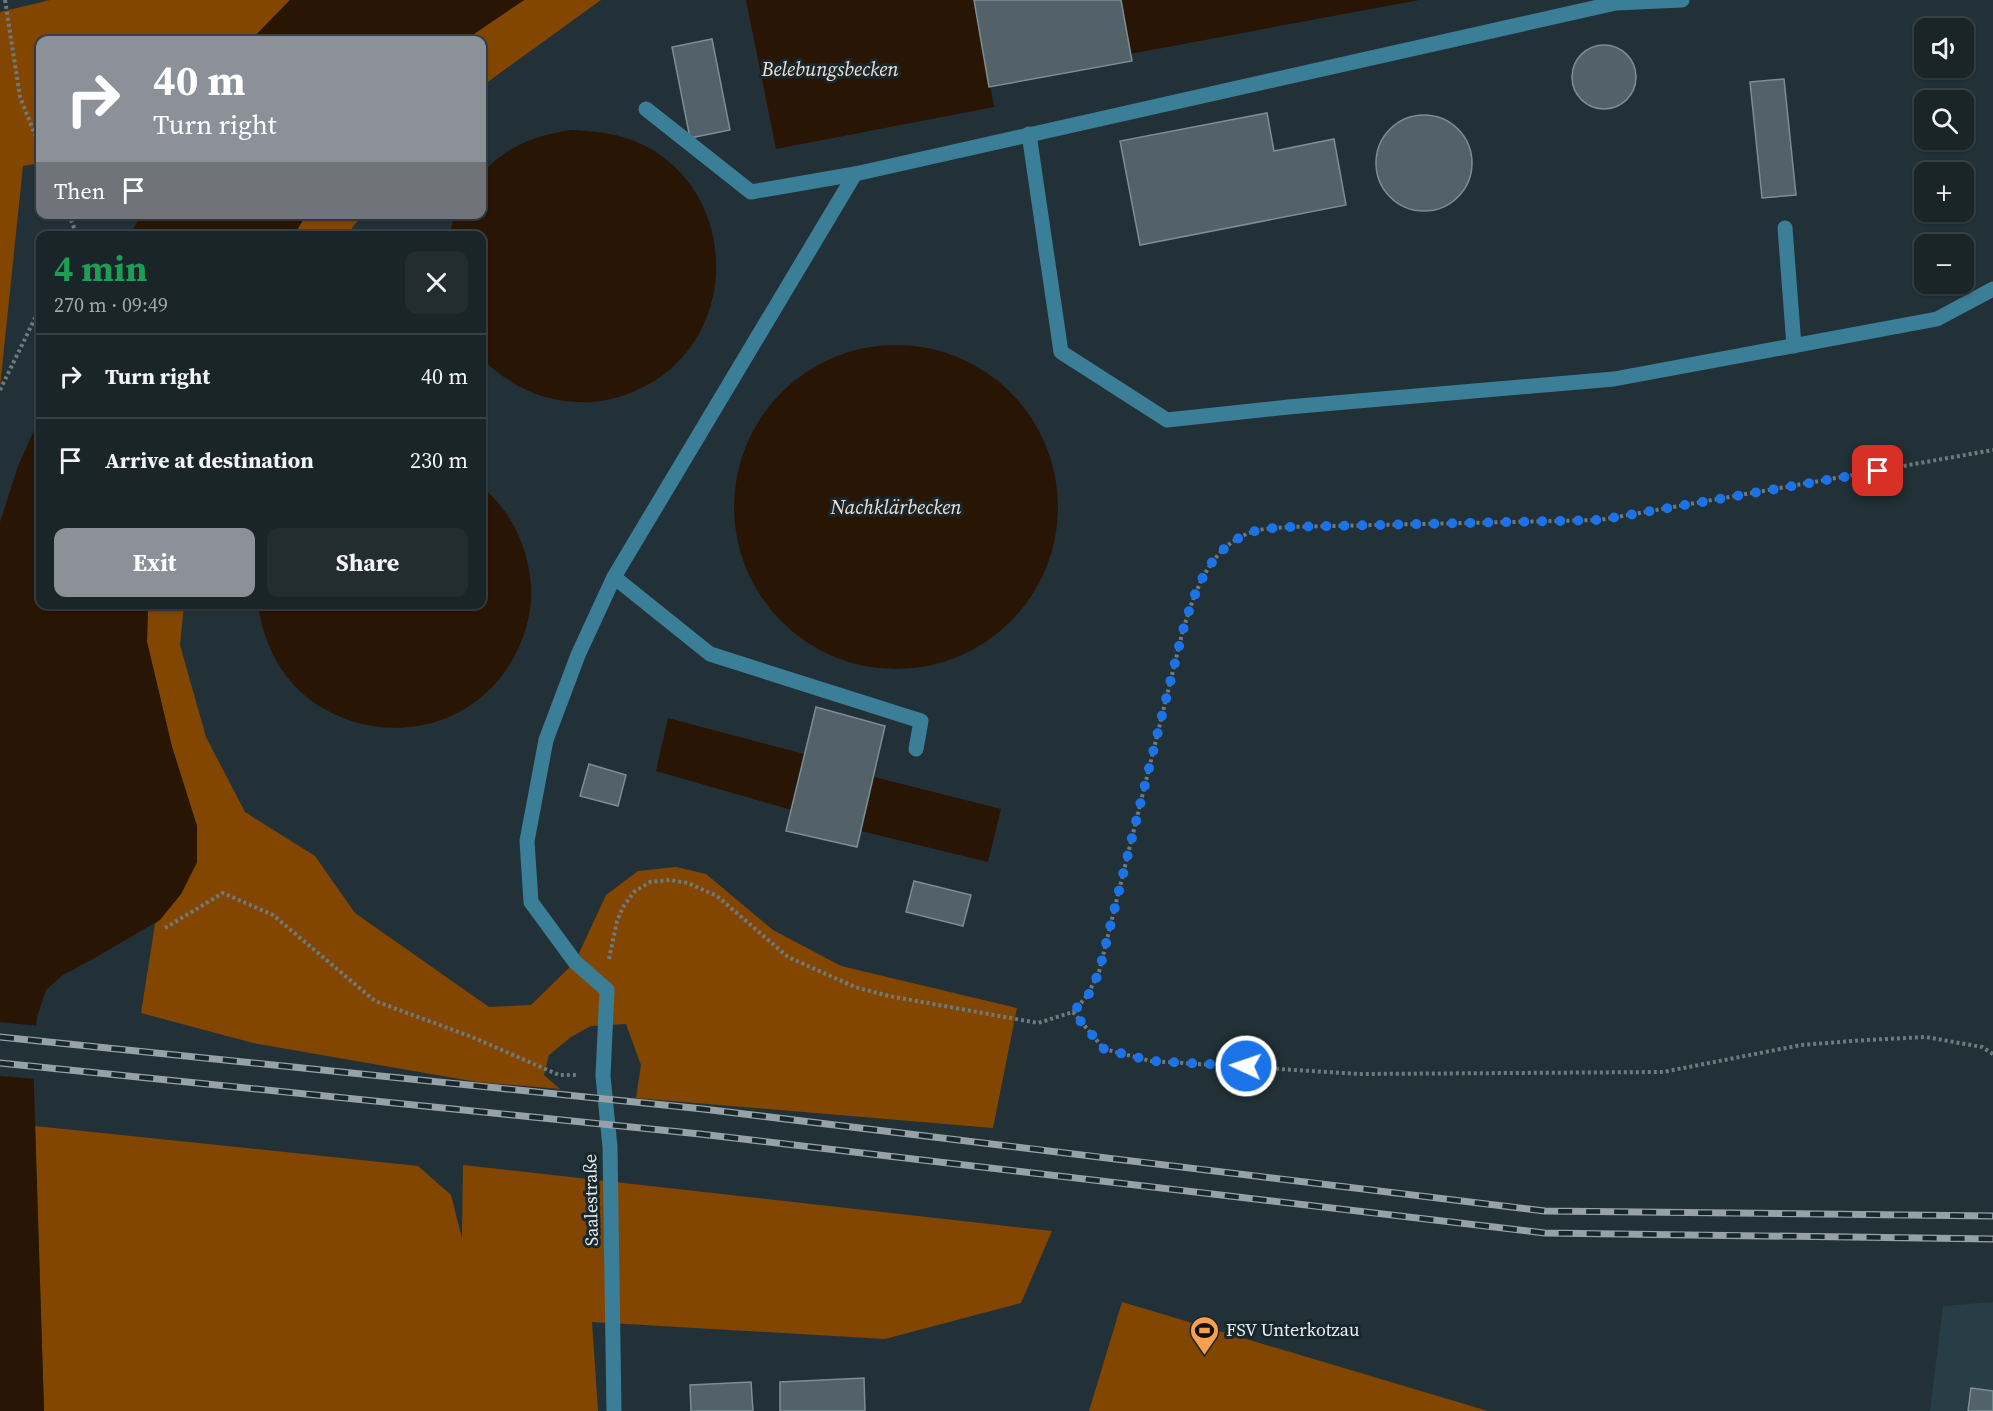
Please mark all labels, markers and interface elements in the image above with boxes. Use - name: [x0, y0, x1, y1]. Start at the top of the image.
- map controls: [1914, 18, 1974, 294]
- button: sound: [1914, 18, 1974, 78]
- text: 40 m: [153, 51, 246, 109]
- water label: Belebungsbecken: [760, 55, 899, 83]
- icon: right: [54, 60, 132, 138]
- button: search: [1914, 90, 1974, 150]
- text: Turn right: [153, 106, 277, 143]
- button: +: [1914, 162, 1974, 222]
- icon: arrive: [117, 174, 150, 207]
- text: Then: [54, 176, 105, 206]
- button: −: [1914, 234, 1974, 294]
- text: 4 min: [54, 244, 147, 293]
- button: close: [405, 251, 468, 314]
- text: 270 m · 09:49: [54, 291, 168, 319]
- icon: right: [54, 360, 87, 393]
- text: Turn right: [105, 361, 210, 391]
- text: 40 m: [421, 361, 468, 391]
- icon: arrive: [54, 444, 87, 477]
- text: Arrive at destination: [105, 445, 314, 475]
- text: 230 m: [410, 445, 468, 475]
- pin: [1852, 445, 1903, 496]
- icon: arrive: [1861, 454, 1894, 487]
- water label: Nachklärbecken: [829, 493, 962, 521]
- button: Exit: [54, 528, 255, 597]
- button: Share: [267, 528, 468, 597]
- position arrow: [1214, 1034, 1278, 1098]
- street label: Saalestraße: [577, 1154, 604, 1246]
- sports icon: FSV Unterkotzau: [1189, 1314, 1221, 1356]
- place label: FSV Unterkotzau: [1226, 1317, 1359, 1342]

